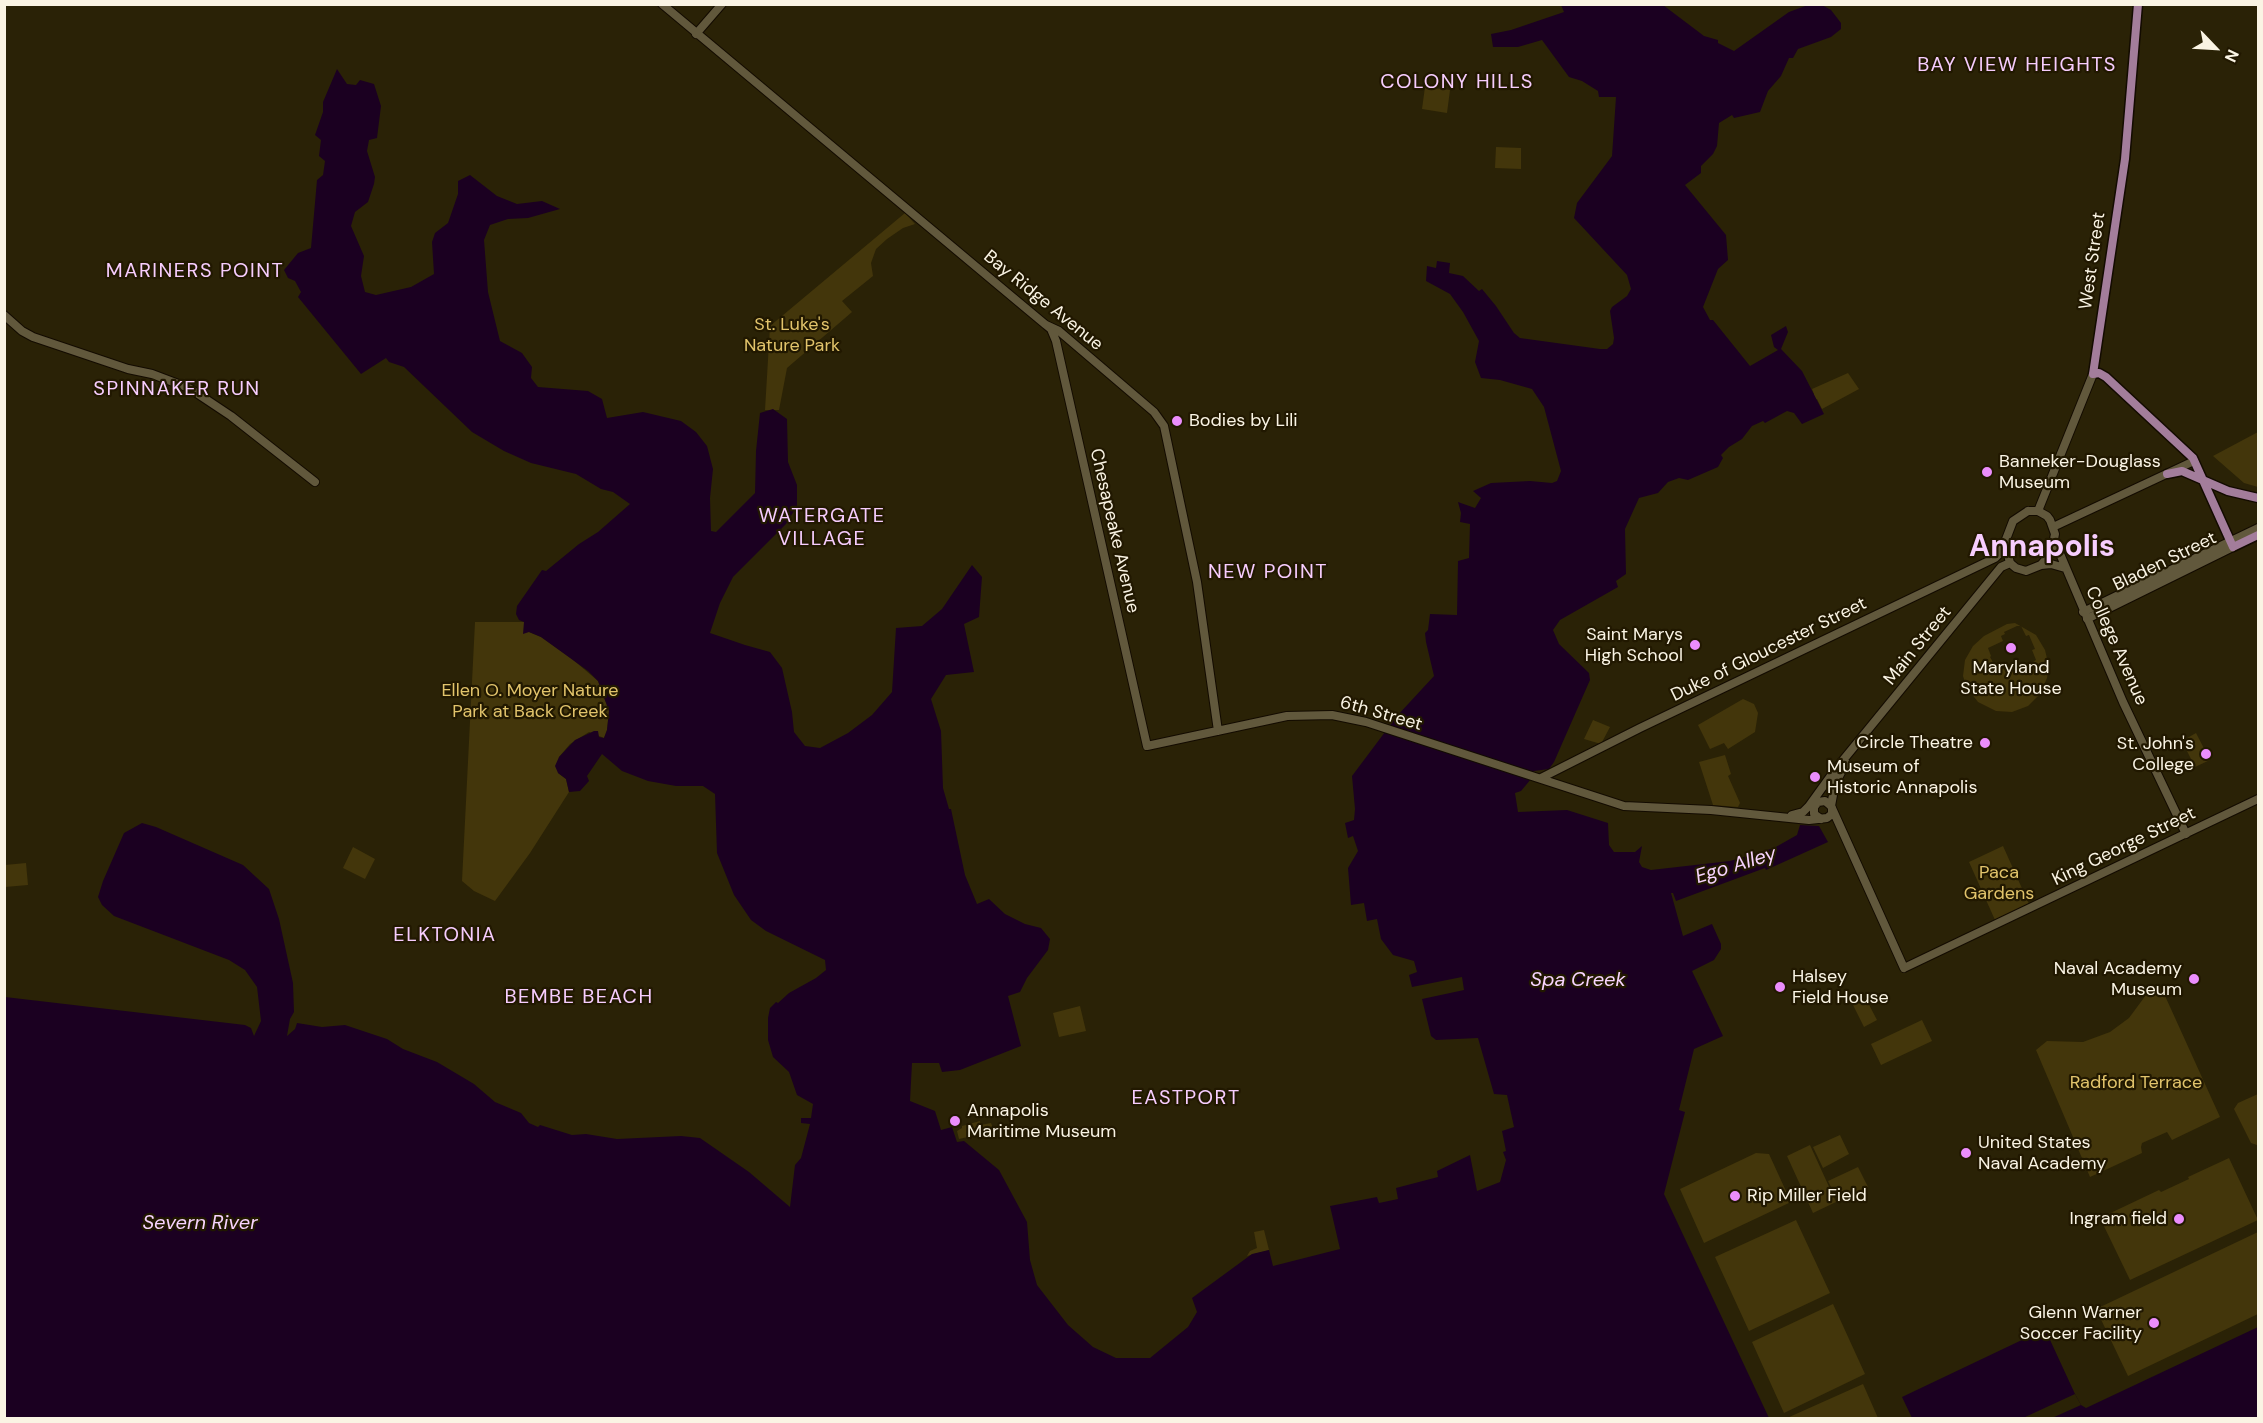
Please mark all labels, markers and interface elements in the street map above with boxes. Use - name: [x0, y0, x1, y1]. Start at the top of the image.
- north arrow: [2185, 18, 2245, 78]
- text: N: [2220, 46, 2244, 66]
- district label: BAY VIEW HEIGHTS: [1917, 54, 2117, 78]
- district label: COLONY HILLS: [1380, 71, 1534, 95]
- street label: West Street: [2075, 211, 2111, 311]
- street label: Bay Ridge Avenue: [979, 246, 1107, 356]
- district label: MARINERS POINT: [106, 260, 284, 284]
- park label: St. Luke's Nature Park: [744, 314, 840, 356]
- district label: SPINNAKER RUN: [93, 378, 261, 402]
- place label: Bodies by Lili: [1189, 410, 1298, 432]
- marker: Bodies by Lili: [1170, 414, 1184, 428]
- street label: Chesapeake Avenue: [1085, 447, 1143, 615]
- place label: Banneker-Douglass Museum: [1999, 451, 2161, 494]
- marker: Banneker-Douglass Museum: [1980, 465, 1994, 479]
- district label: WATERGATE VILLAGE: [759, 505, 885, 552]
- street label: Bladen Street: [2110, 528, 2220, 596]
- district label: Annapolis: [1969, 530, 2115, 566]
- district label: NEW POINT: [1208, 561, 1328, 585]
- street label: College Avenue: [2080, 583, 2152, 709]
- street label: Duke of Gloucester Street: [1668, 593, 1870, 707]
- street label: Main Street: [1880, 602, 1956, 690]
- place label: Saint Marys High School: [1585, 624, 1683, 666]
- marker: Saint Marys High School: [1688, 638, 1702, 652]
- marker: Maryland State House: [2004, 641, 2018, 655]
- place label: Maryland State House: [1960, 657, 2062, 700]
- park label: Ellen O. Moyer Nature Park at Back Creek: [441, 680, 619, 722]
- street label: 6th Street: [1337, 692, 1425, 736]
- place label: Circle Theatre: [1856, 732, 1973, 754]
- place label: St. John's College: [2117, 733, 2194, 776]
- marker: Circle Theatre: [1978, 736, 1992, 750]
- marker: St. John's College: [2199, 747, 2213, 761]
- place label: Museum of Historic Annapolis: [1827, 756, 1977, 798]
- marker: Museum of Historic Annapolis: [1808, 770, 1822, 784]
- street label: King George Street: [2049, 803, 2199, 891]
- water label: Ego Alley: [1693, 842, 1779, 890]
- park label: Paca Gardens: [1964, 862, 2034, 904]
- district label: ELKTONIA: [393, 924, 497, 948]
- place label: Naval Academy Museum: [2054, 958, 2182, 1000]
- place label: Halsey Field House: [1792, 966, 1889, 1008]
- water label: Spa Creek: [1530, 969, 1626, 993]
- marker: Naval Academy Museum: [2187, 972, 2201, 986]
- marker: Halsey Field House: [1773, 980, 1787, 994]
- district label: BEMBE BEACH: [504, 986, 654, 1010]
- park label: Radford Terrace: [2070, 1072, 2202, 1094]
- district label: EASTPORT: [1131, 1087, 1241, 1111]
- place label: Annapolis Maritime Museum: [967, 1100, 1116, 1142]
- marker: Annapolis Maritime Museum: [948, 1114, 962, 1128]
- place label: United States Naval Academy: [1978, 1132, 2106, 1174]
- marker: United States Naval Academy: [1959, 1146, 1973, 1160]
- place label: Rip Miller Field: [1747, 1185, 1867, 1207]
- marker: Rip Miller Field: [1728, 1189, 1742, 1203]
- place label: Ingram field: [2069, 1208, 2167, 1230]
- water label: Severn River: [142, 1212, 258, 1236]
- marker: Ingram field: [2172, 1212, 2186, 1226]
- place label: Glenn Warner Soccer Facility: [2020, 1302, 2142, 1344]
- marker: Glenn Warner Soccer Facility: [2147, 1316, 2161, 1330]

